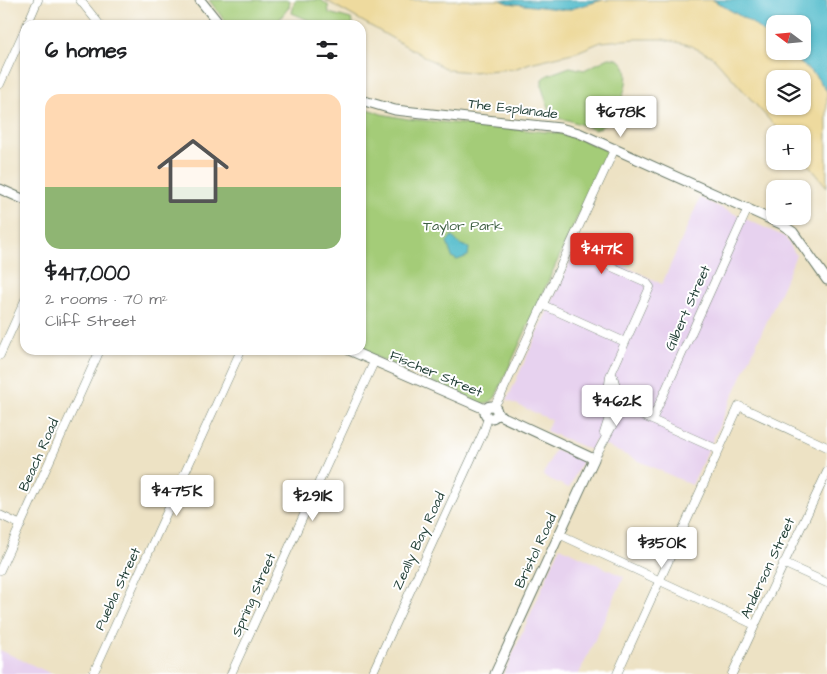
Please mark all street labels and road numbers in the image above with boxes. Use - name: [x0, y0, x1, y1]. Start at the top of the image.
- street label: The Esplanade: [467, 94, 559, 124]
- street label: Gilbert Street: [660, 262, 716, 354]
- street label: Fischer Street: [387, 346, 486, 403]
- street label: Beach Road: [14, 415, 64, 495]
- street label: Zeally Bay Road: [388, 489, 450, 593]
- street label: Bristol Road: [510, 510, 562, 592]
- street label: Anderson Street: [736, 514, 800, 622]
- street label: Puebla Street: [90, 544, 146, 634]
- street label: Spring Street: [227, 550, 282, 640]

